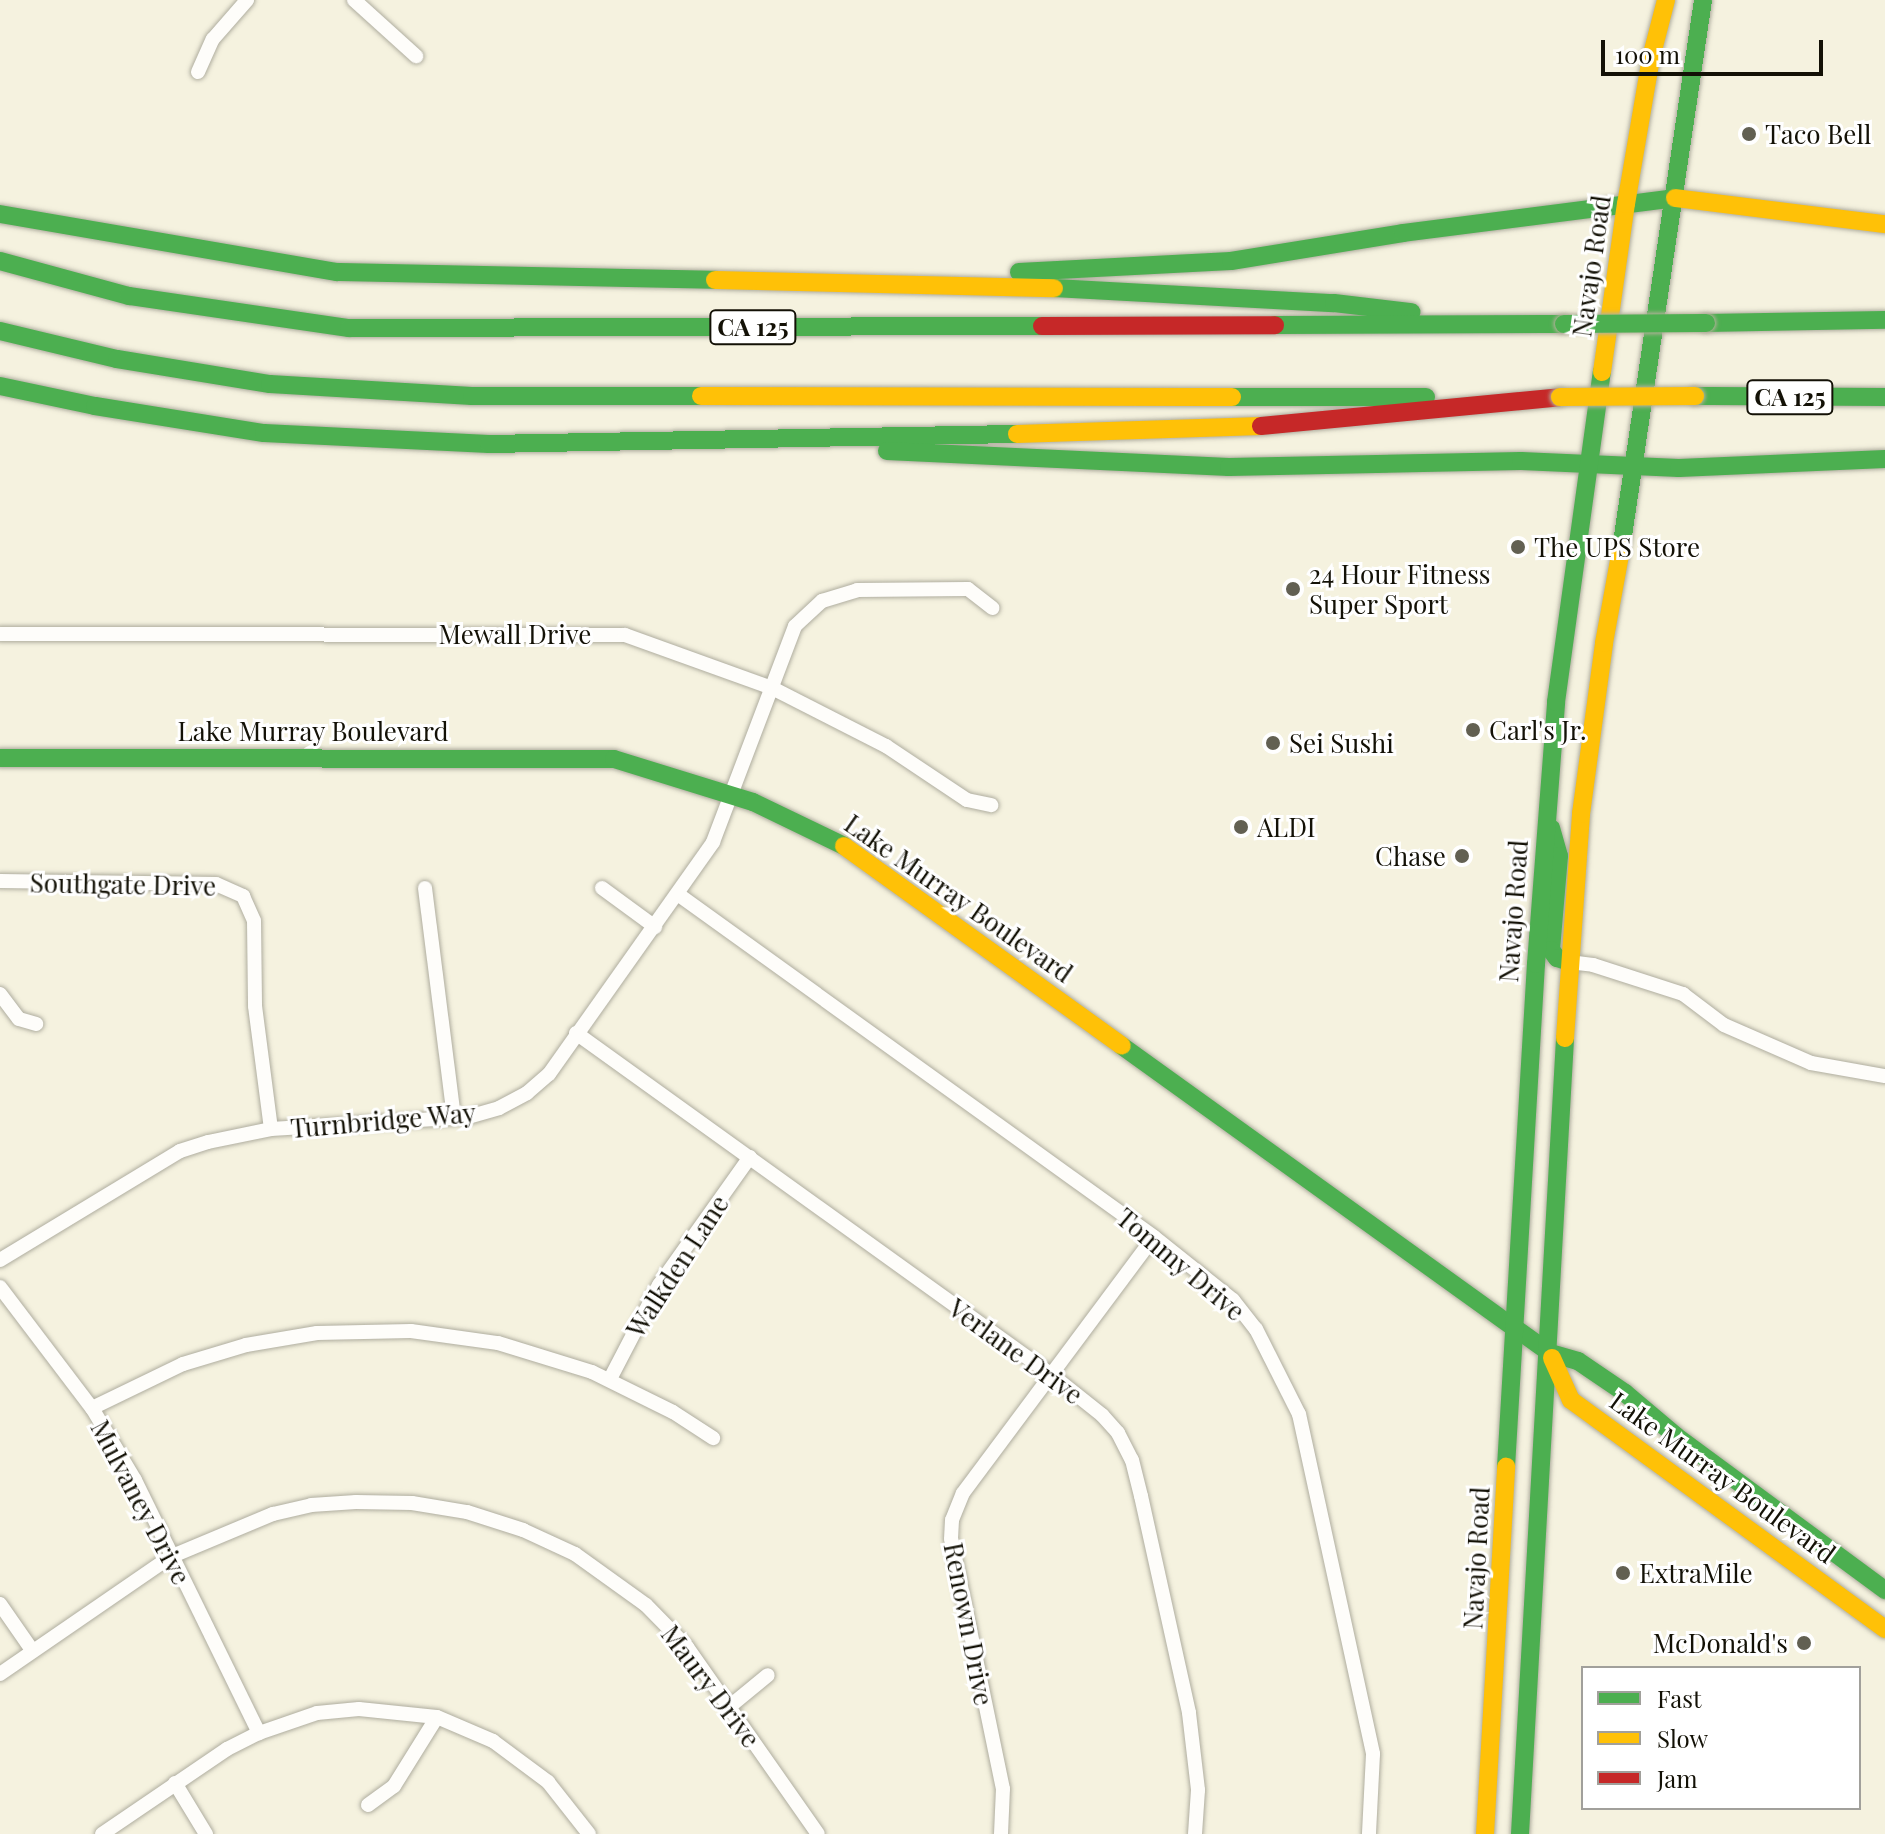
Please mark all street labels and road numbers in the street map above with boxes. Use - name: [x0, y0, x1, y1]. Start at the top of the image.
- street label: Navajo Road: [1566, 193, 1616, 339]
- road number: CA 125: [709, 307, 797, 347]
- road number: CA 125: [1746, 377, 1834, 417]
- street label: Mewall Drive: [438, 618, 592, 650]
- street label: Lake Murray Boulevard: [177, 715, 449, 747]
- street label: Lake Murray Boulevard: [839, 807, 1079, 989]
- street label: Navajo Road: [1492, 839, 1534, 983]
- street label: Southgate Drive: [29, 867, 217, 901]
- street label: Turnbridge Way: [289, 1096, 477, 1144]
- street label: Walkden Lane: [619, 1189, 735, 1343]
- street label: Tommy Drive: [1110, 1201, 1252, 1327]
- street label: Verlane Drive: [943, 1292, 1089, 1410]
- street label: Lake Murray Boulevard: [1604, 1384, 1842, 1570]
- street label: Mulvaney Drive: [84, 1414, 198, 1590]
- street label: Navajo Road: [1457, 1486, 1495, 1630]
- street label: Renown Drive: [938, 1540, 1000, 1708]
- street label: Maury Drive: [655, 1619, 767, 1753]

